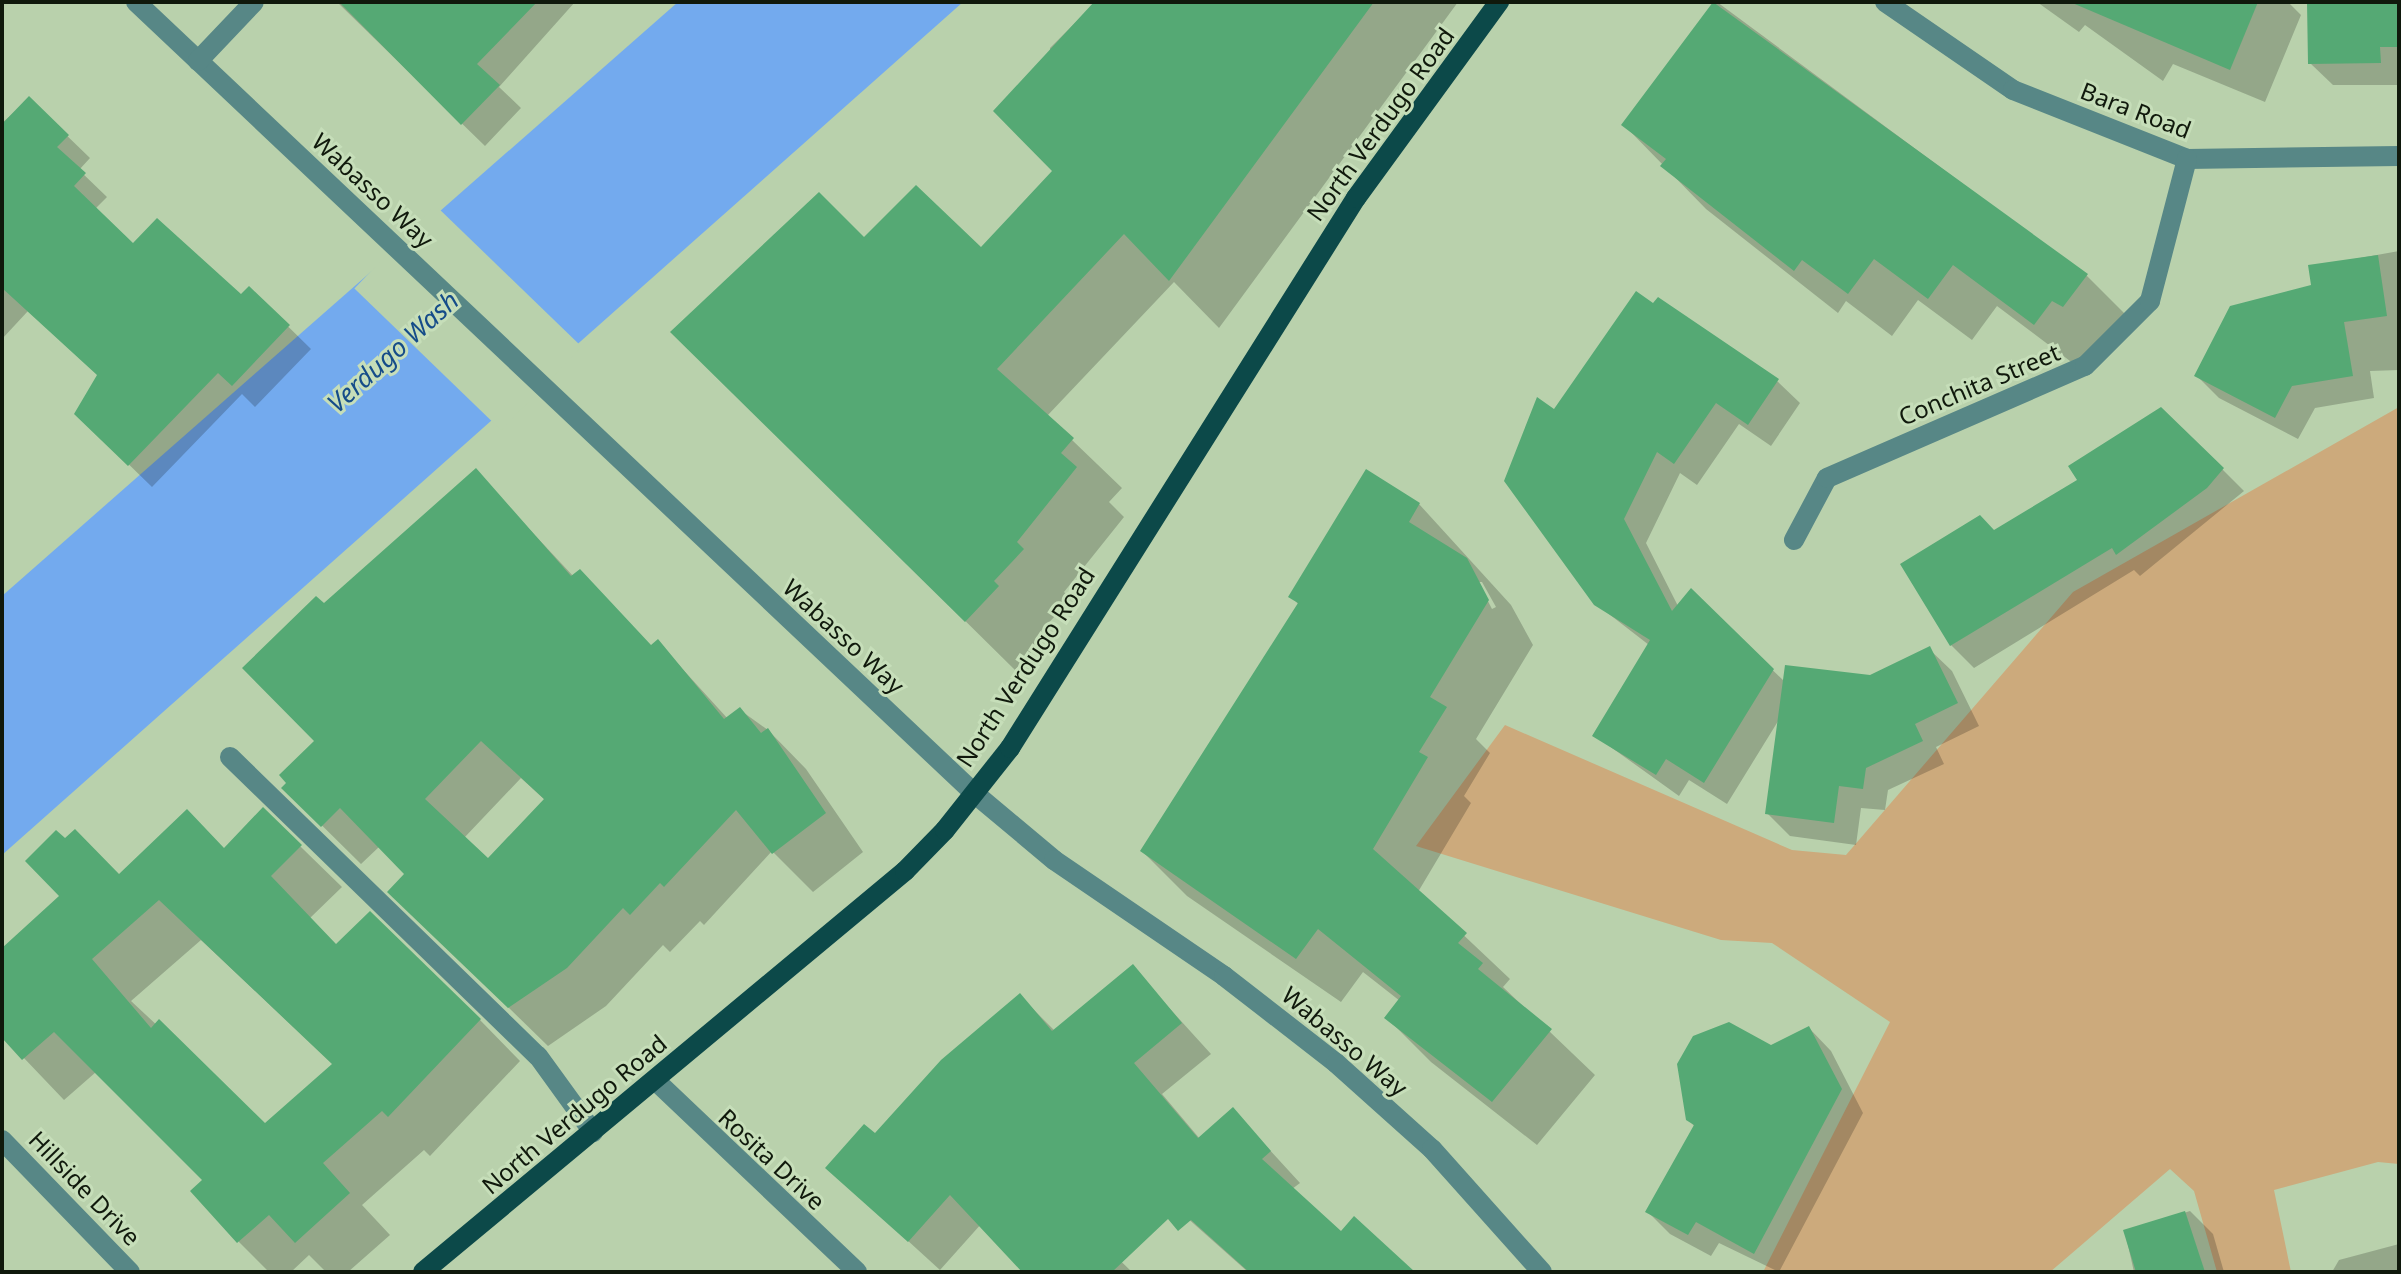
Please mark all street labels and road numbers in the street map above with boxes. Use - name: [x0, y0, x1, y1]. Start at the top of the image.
- street label: North Verdugo Road: [1300, 22, 1460, 226]
- street label: Bara Road: [2077, 76, 2195, 144]
- street label: Wabasso Way: [307, 127, 439, 253]
- street label: Conchita Street: [1894, 337, 2064, 431]
- street label: North Verdugo Road: [950, 562, 1100, 772]
- street label: Wabasso Way: [778, 573, 910, 699]
- street label: Wabasso Way: [1276, 980, 1414, 1102]
- street label: North Verdugo Road: [476, 1028, 672, 1200]
- street label: Rosita Drive: [713, 1102, 831, 1216]
- street label: Hillside Drive: [23, 1125, 147, 1251]

